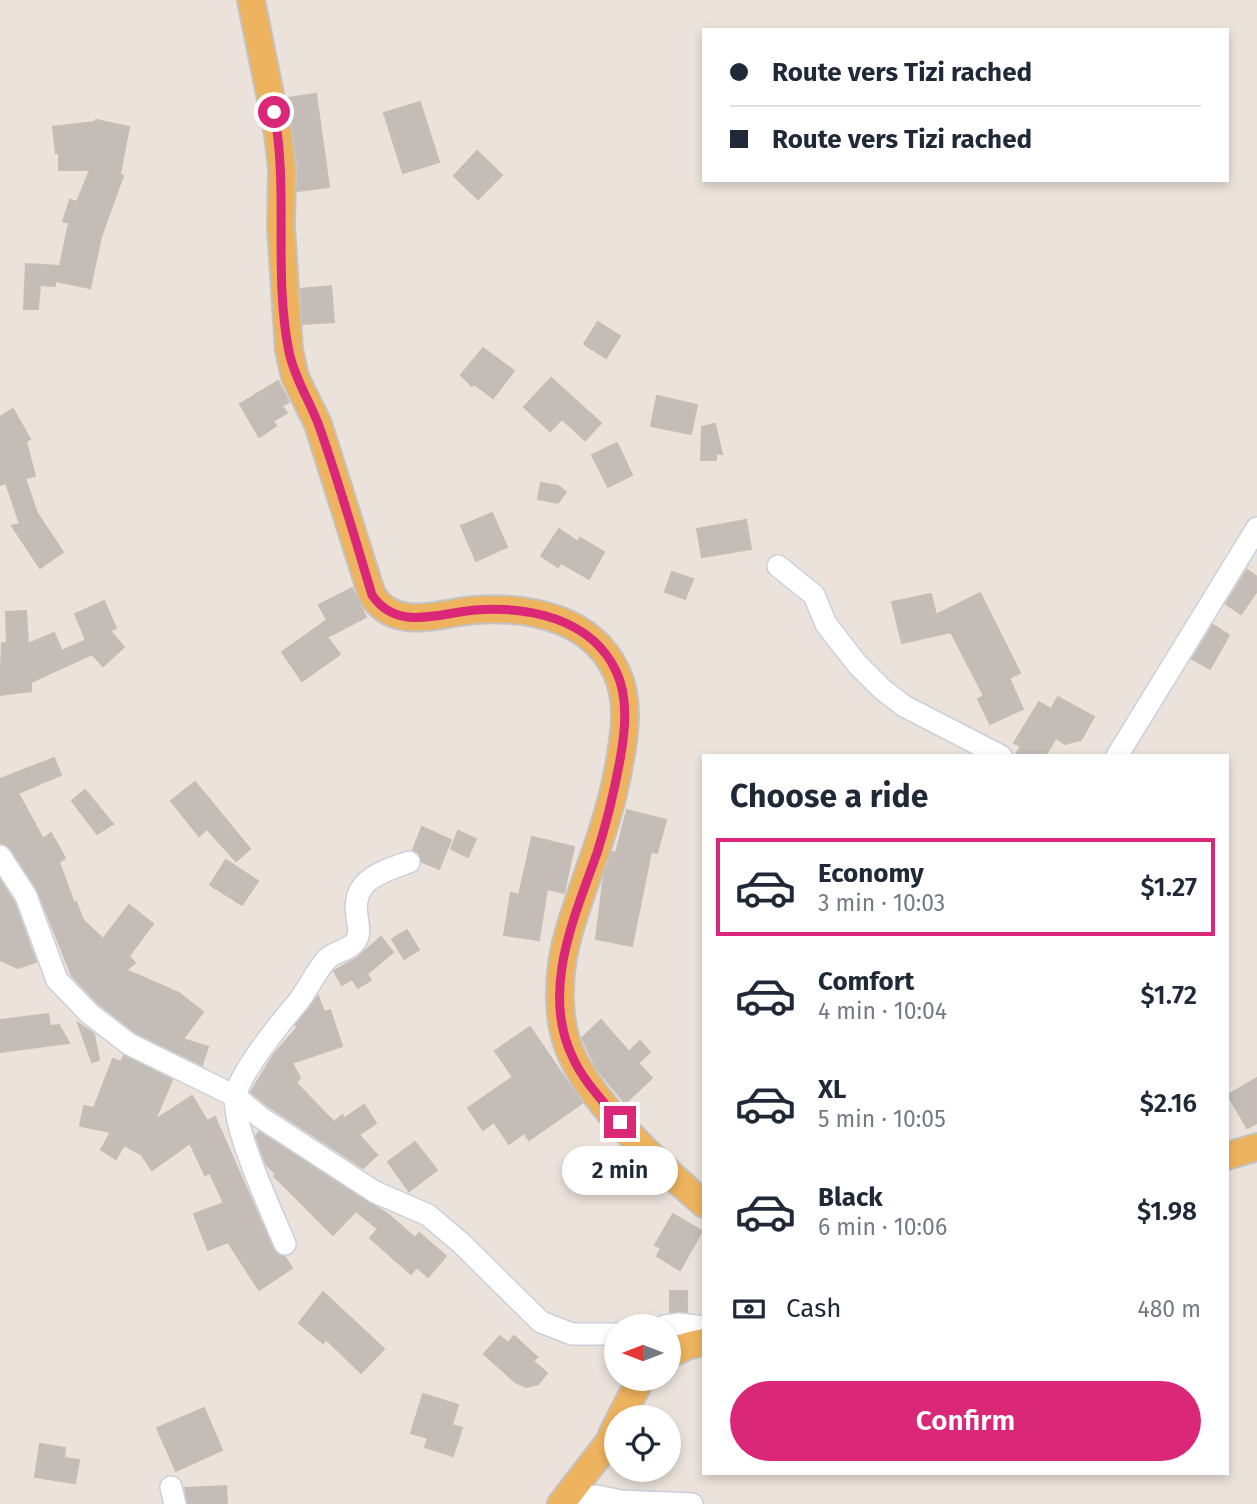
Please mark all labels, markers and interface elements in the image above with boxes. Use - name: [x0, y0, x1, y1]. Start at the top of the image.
- text: Route vers Tizi rached: [772, 57, 1032, 88]
- route start: [258, 96, 290, 128]
- text: Route vers Tizi rached: [772, 124, 1032, 155]
- text: Choose a ride: [730, 777, 928, 815]
- icon: car: [734, 856, 797, 919]
- text: Economy: [818, 858, 924, 889]
- text: $1.27: [1141, 872, 1197, 903]
- text: 3 min · 10:03: [818, 889, 945, 917]
- icon: car: [734, 964, 797, 1027]
- text: Comfort: [818, 966, 914, 997]
- text: $1.72: [1141, 980, 1197, 1011]
- text: 4 min · 10:04: [818, 997, 947, 1025]
- icon: car: [734, 1072, 797, 1135]
- text: XL: [818, 1074, 846, 1105]
- text: $2.16: [1140, 1088, 1197, 1119]
- text: 5 min · 10:05: [818, 1105, 946, 1133]
- route end: [604, 1106, 636, 1138]
- callout: 2 min: [562, 1146, 678, 1196]
- text: 2 min: [592, 1156, 648, 1184]
- icon: car: [734, 1180, 797, 1243]
- text: Black: [818, 1182, 883, 1213]
- text: $1.98: [1137, 1196, 1197, 1227]
- text: 6 min · 10:06: [818, 1213, 947, 1241]
- icon: cash: [730, 1290, 768, 1328]
- text: Cash: [786, 1293, 842, 1324]
- text: 480 m: [1137, 1295, 1201, 1323]
- north arrow: [604, 1314, 681, 1391]
- map controls: [604, 1314, 681, 1482]
- button: Confirm: [730, 1381, 1201, 1461]
- button: locate: [604, 1405, 681, 1482]

